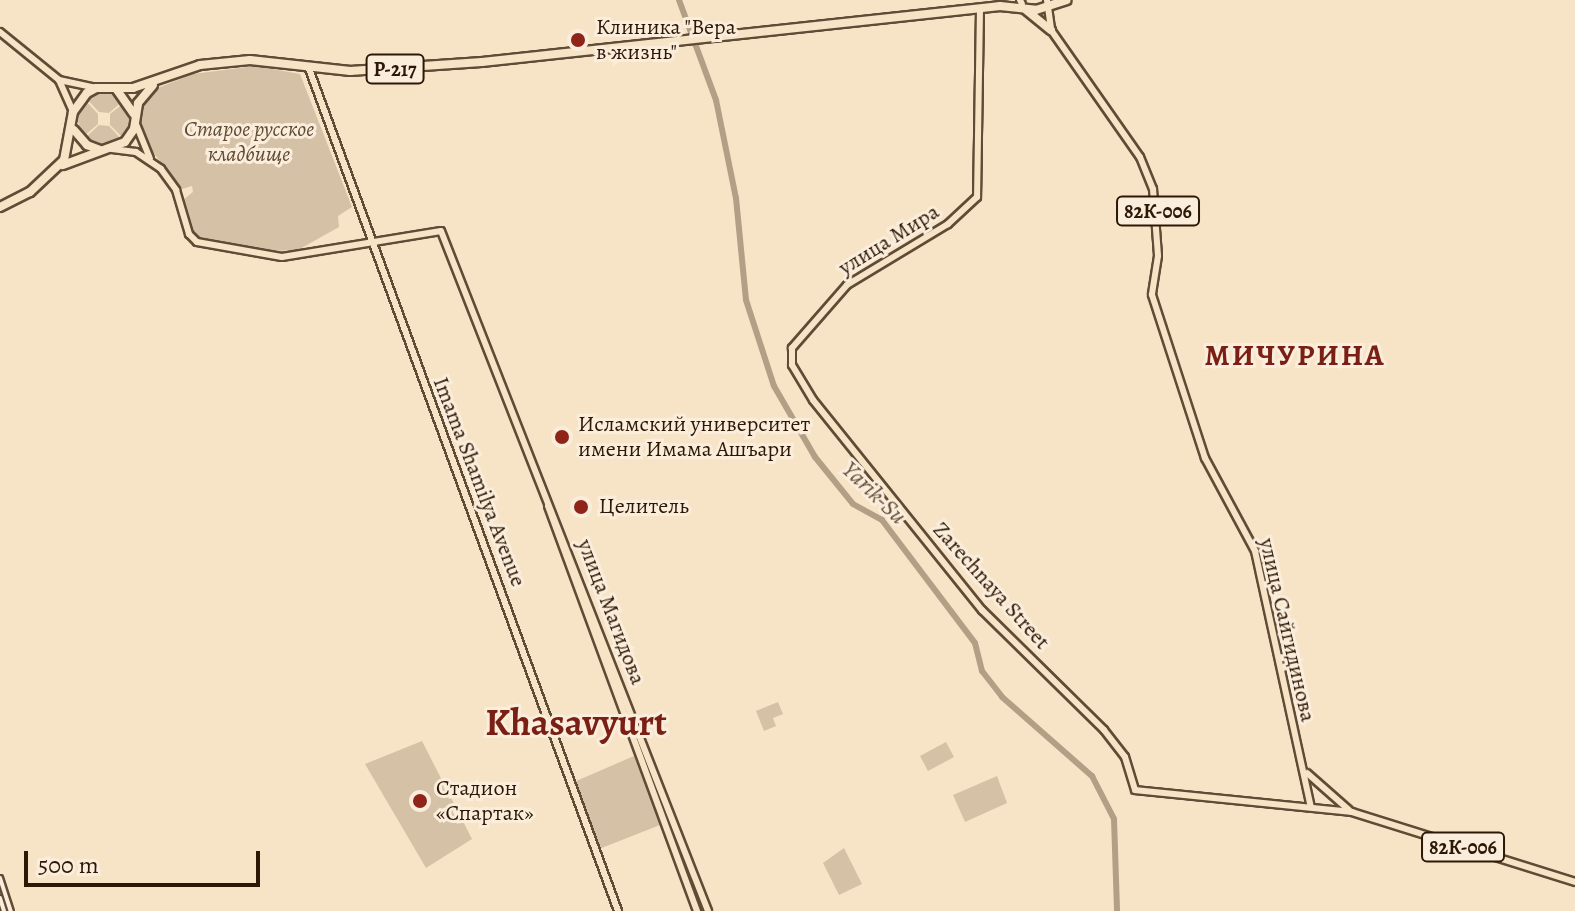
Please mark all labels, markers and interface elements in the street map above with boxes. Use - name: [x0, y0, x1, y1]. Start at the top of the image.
- place label: Клиника "Вера в жизнь": [596, 14, 736, 66]
- marker: Клиника "Вера в жизнь": [567, 29, 589, 51]
- road number: Р-217: [365, 53, 425, 85]
- park label: Старое русское кладбище: [184, 116, 314, 168]
- road number: 82К-006: [1116, 195, 1200, 227]
- street label: улица Мира: [834, 199, 944, 281]
- district label: МИЧУРИНА: [1204, 337, 1386, 373]
- street label: Imama Shamilya Avenue: [427, 374, 531, 590]
- place label: Исламский университет имени Имама Ашъари: [578, 411, 810, 462]
- marker: Исламский университет имени Имама Ашъари: [553, 428, 571, 446]
- water label: Yarik-Su: [836, 455, 912, 531]
- place label: Целитель: [599, 494, 689, 520]
- marker: Целитель: [570, 496, 592, 518]
- street label: Zarechnaya Street: [927, 517, 1055, 655]
- street label: улица Магидова: [571, 536, 651, 688]
- street label: улица Сайгидинова: [1253, 536, 1321, 724]
- district label: Khasavyurt: [485, 700, 667, 746]
- place label: Стадион «Спартак»: [436, 775, 534, 826]
- marker: Стадион «Спартак»: [411, 792, 429, 810]
- road number: 82К-006: [1421, 831, 1505, 863]
- scale bar: [28, 835, 264, 885]
- text: 500 m: [38, 849, 99, 881]

